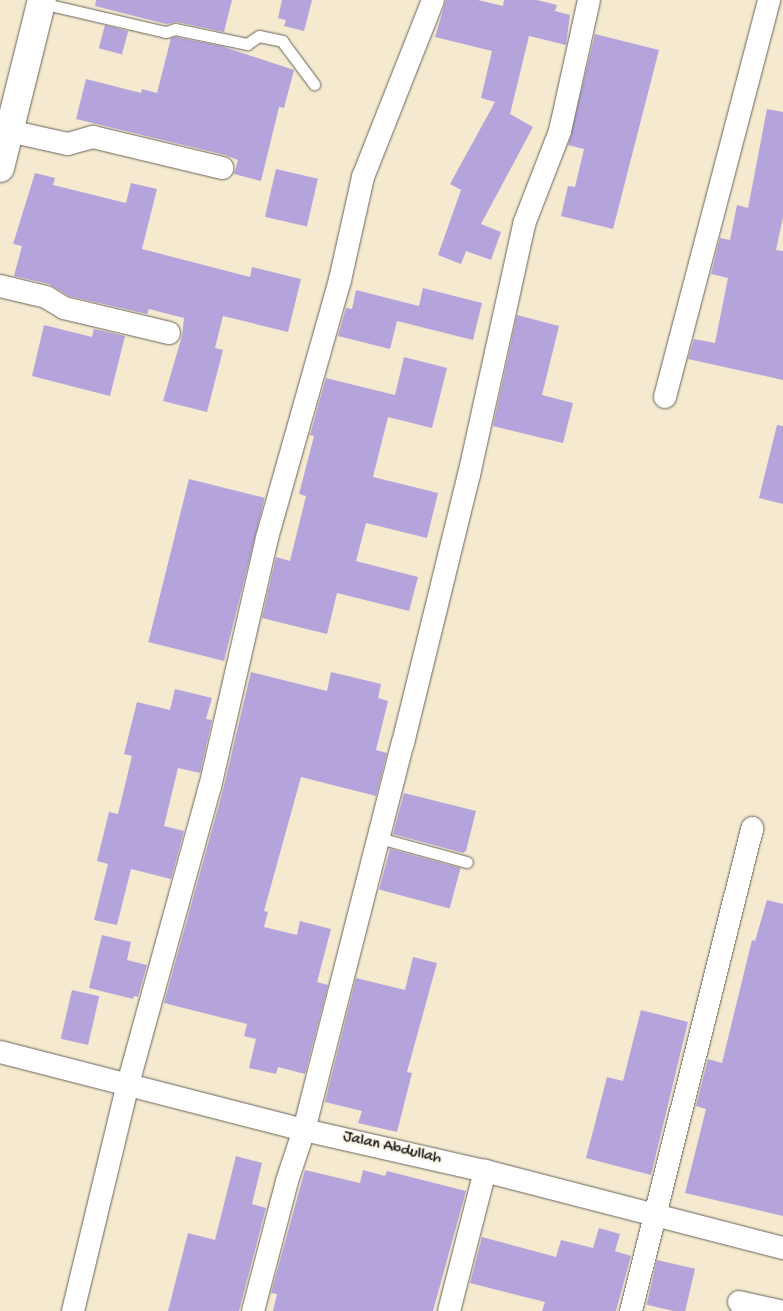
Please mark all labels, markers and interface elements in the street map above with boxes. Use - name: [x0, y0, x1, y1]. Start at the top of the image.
- street label: Jalan Abdullah: [341, 1128, 443, 1170]

